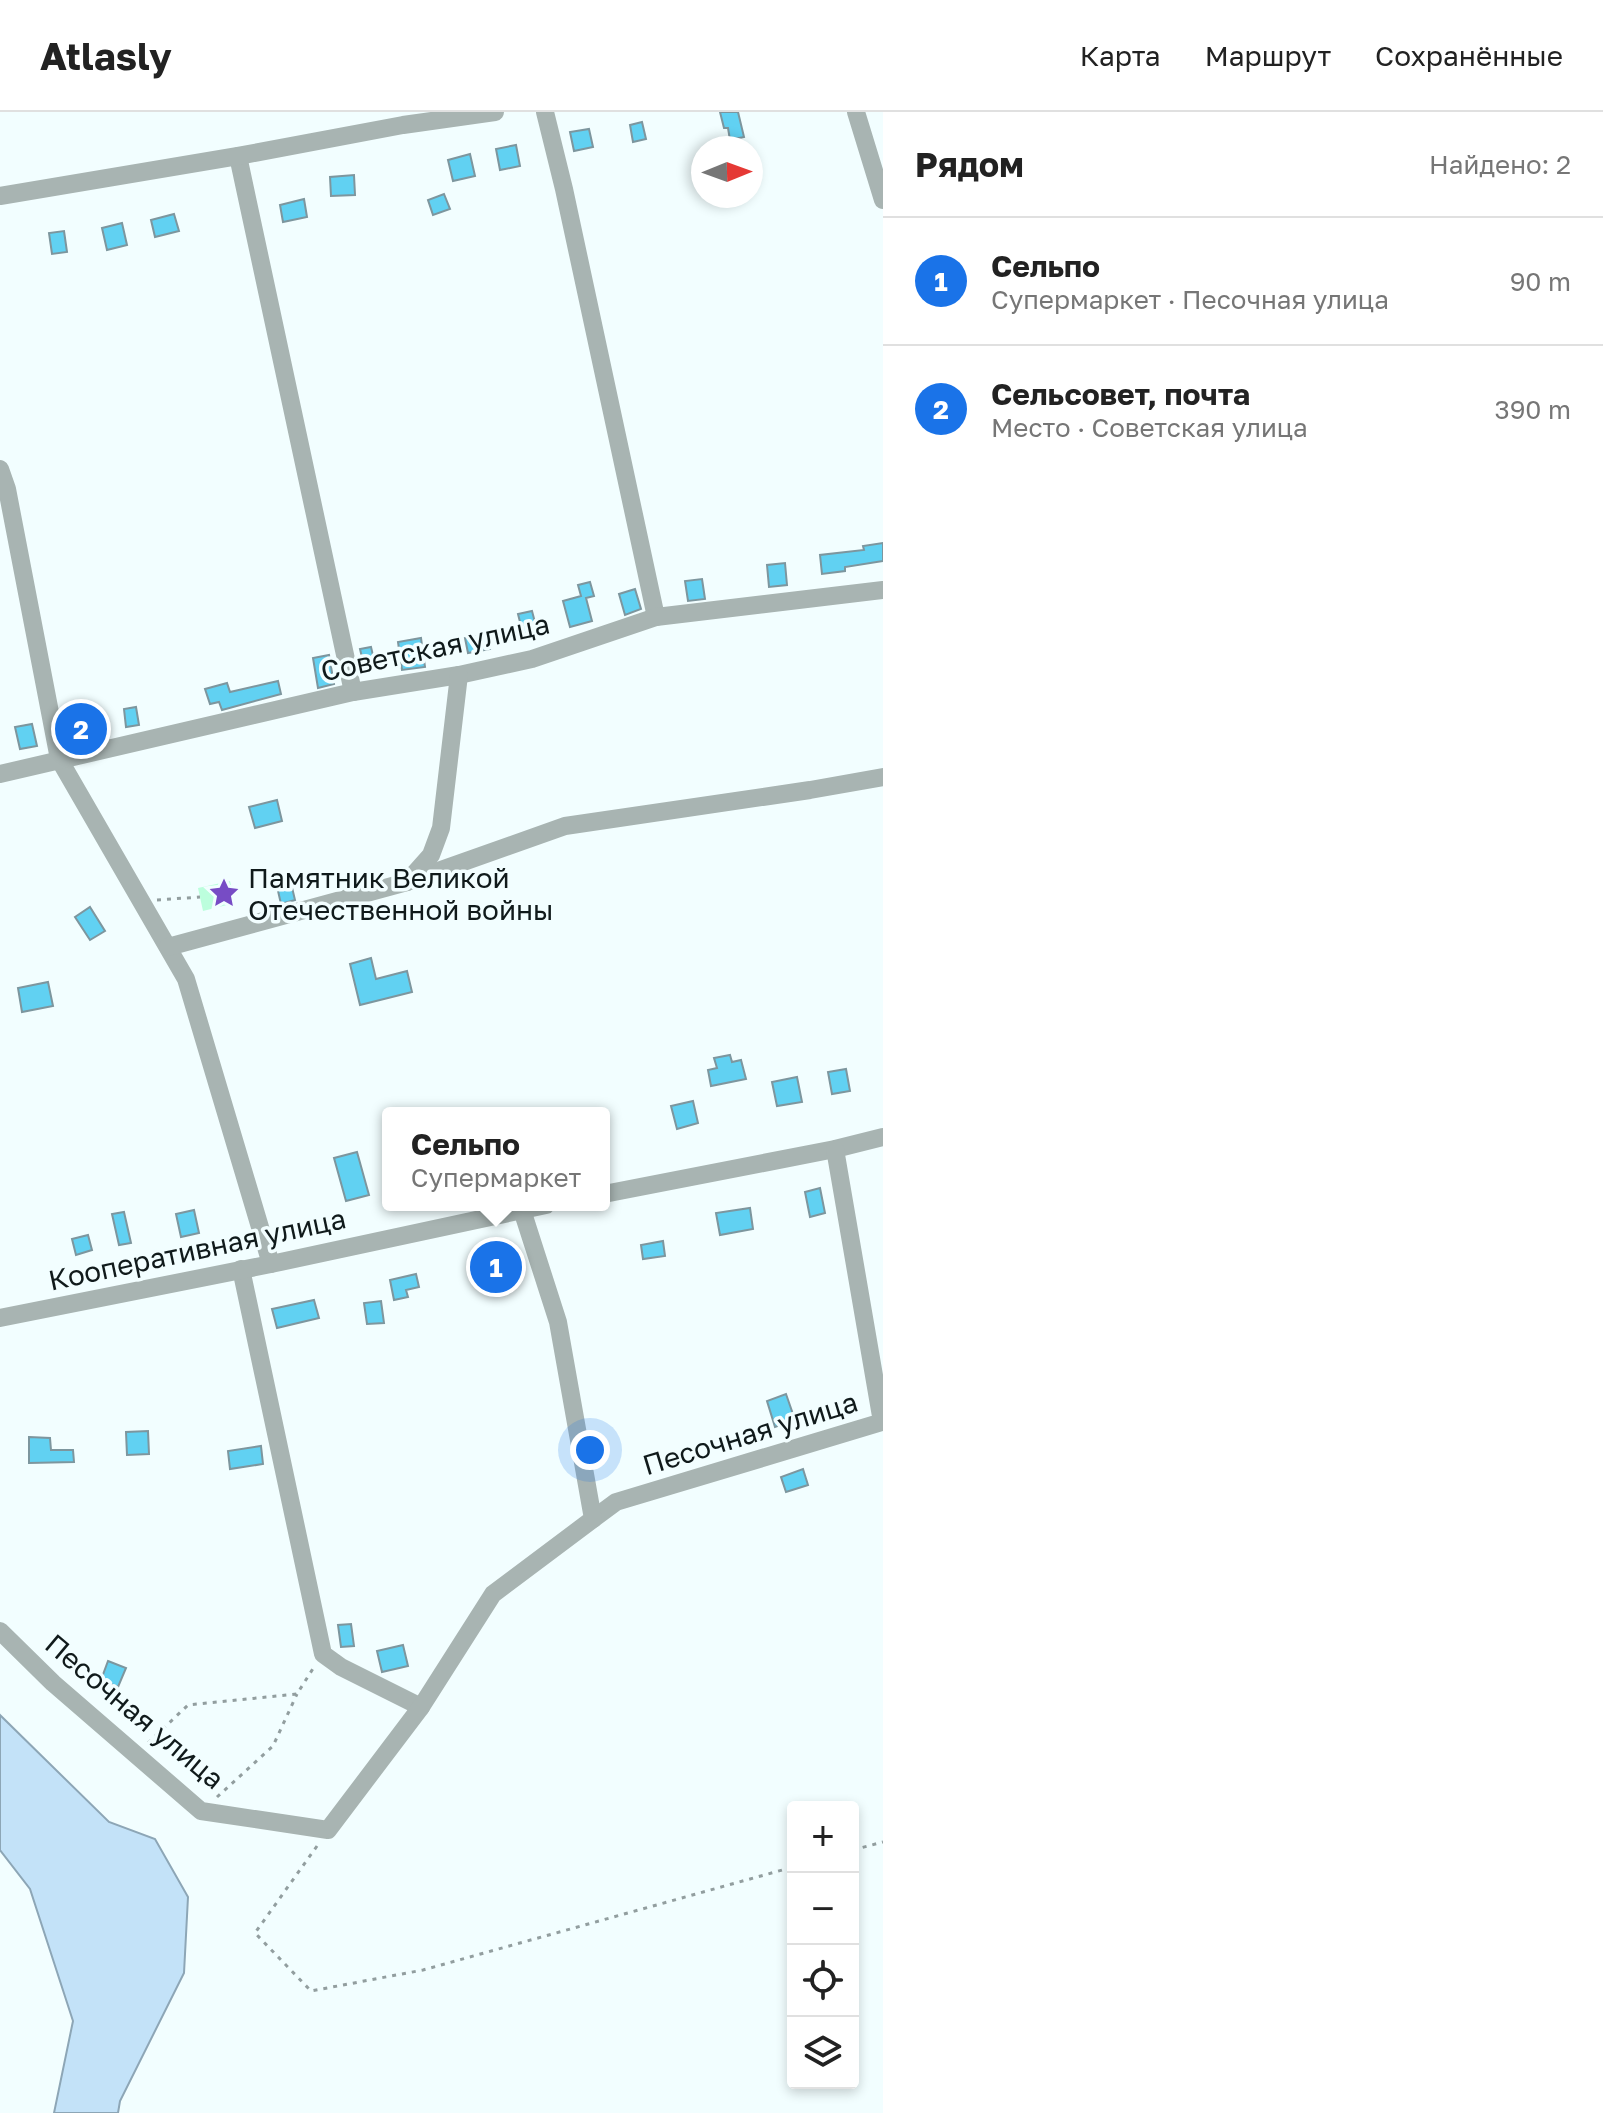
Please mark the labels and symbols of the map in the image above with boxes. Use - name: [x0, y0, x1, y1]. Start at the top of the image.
- north arrow: [691, 136, 763, 208]
- street label: Советская улица: [318, 607, 552, 687]
- pin: 2: [55, 699, 107, 759]
- place label: Памятник Великой Отечественной войны: [248, 861, 553, 926]
- place icon: Памятник Великой Отечественной войны: [207, 876, 241, 910]
- street label: Кооперативная улица: [45, 1201, 349, 1297]
- pin: 1: [470, 1237, 522, 1297]
- street label: Песочная улица: [639, 1385, 861, 1481]
- your location: [570, 1430, 610, 1470]
- street label: Песочная улица: [39, 1627, 231, 1795]

